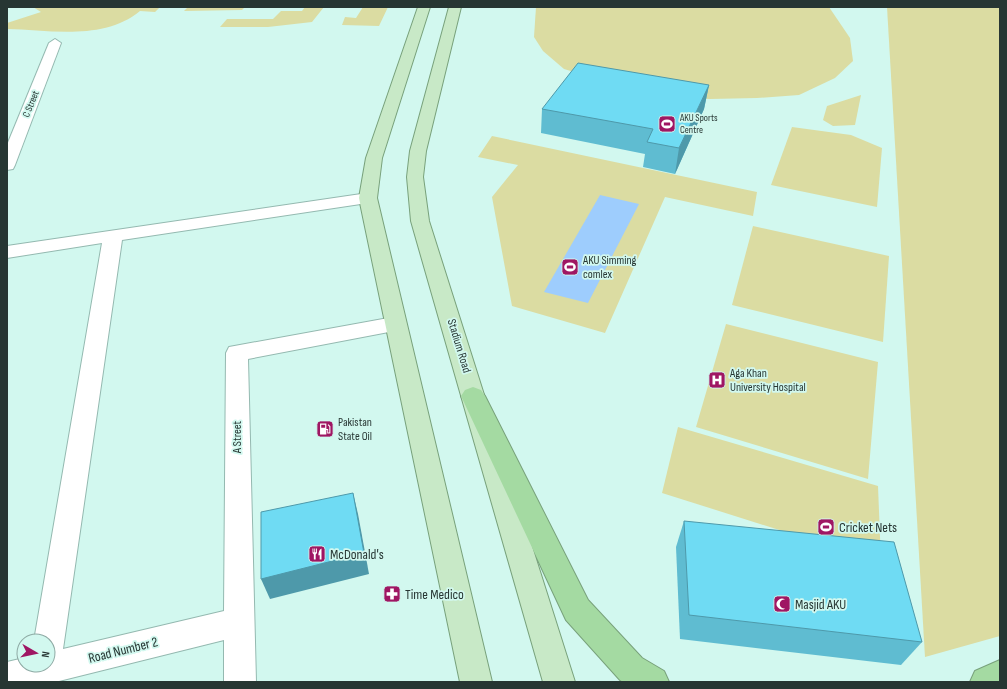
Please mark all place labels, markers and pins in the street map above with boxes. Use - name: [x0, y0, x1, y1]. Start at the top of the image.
- place label: AKU Sports Centre: [679, 112, 718, 136]
- sports icon: AKU Sports Centre: [657, 114, 677, 134]
- place label: AKU Simming comlex: [582, 253, 637, 282]
- sports icon: AKU Simming comlex: [560, 257, 580, 277]
- place label: Aga Khan University Hospital: [729, 366, 806, 395]
- hospital icon: Aga Khan University Hospital: [707, 370, 727, 390]
- place label: Pakistan State Oil: [338, 415, 372, 444]
- fuel station icon: Pakistan State Oil: [315, 419, 335, 439]
- sports icon: Cricket Nets: [816, 517, 836, 537]
- place label: Cricket Nets: [839, 519, 897, 536]
- restaurant icon: McDonald's: [307, 544, 327, 564]
- place label: McDonald's: [330, 546, 384, 563]
- pharmacy icon: Time Medico: [382, 584, 402, 604]
- place label: Time Medico: [405, 586, 464, 603]
- mosque icon: Masjid AKU: [772, 594, 792, 614]
- place label: Masjid AKU: [795, 596, 846, 613]

